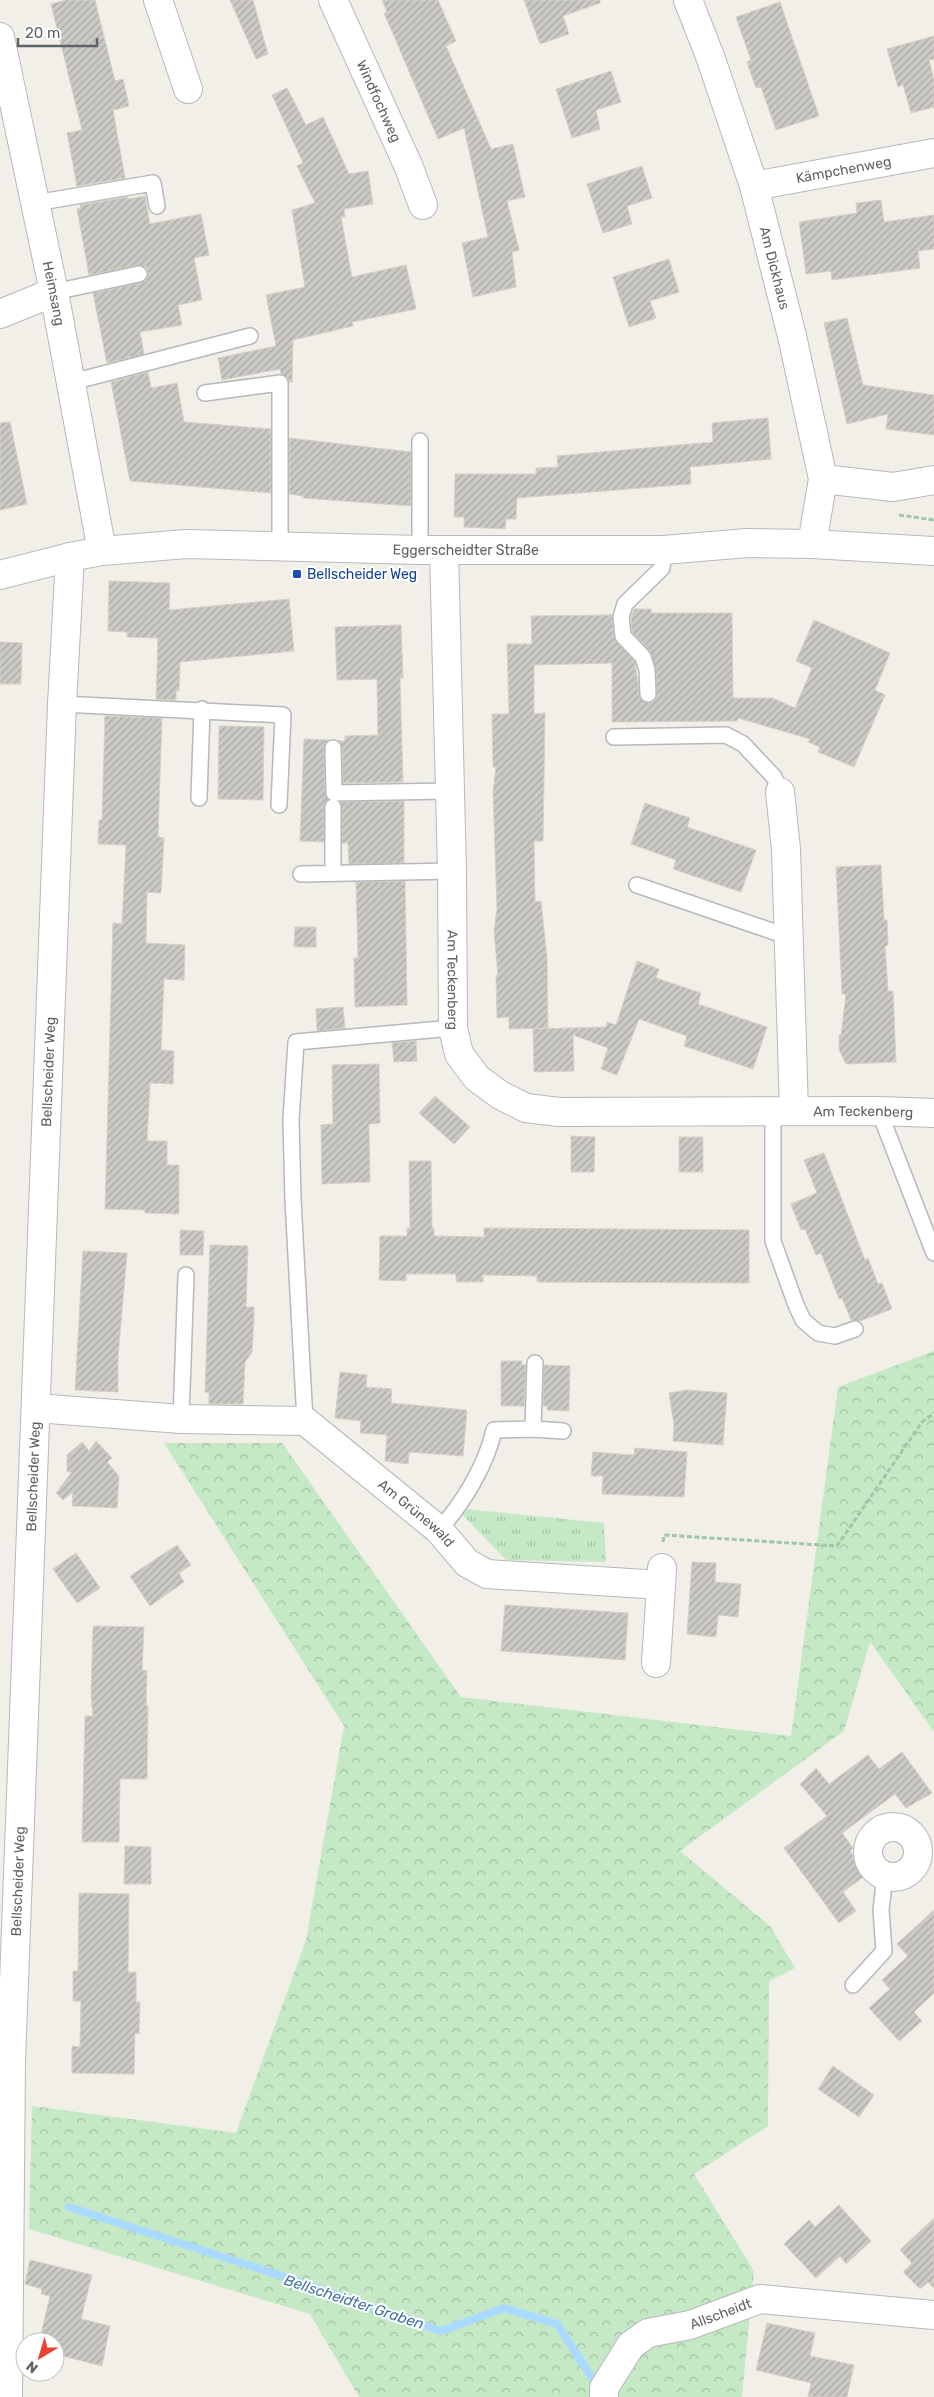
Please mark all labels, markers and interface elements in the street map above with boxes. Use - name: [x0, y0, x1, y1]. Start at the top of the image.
- scale bar: [18, 15, 96, 47]
- text: 20 m: [25, 24, 60, 42]
- street label: Windfochweg: [353, 57, 405, 145]
- street label: Kämpchenweg: [794, 153, 893, 187]
- street label: Am Dickhaus: [756, 225, 793, 311]
- street label: Heimsang: [39, 260, 69, 327]
- street label: Eggerscheidter Straße: [392, 541, 539, 559]
- place label: Bellscheider Weg: [307, 566, 417, 583]
- marker: Bellscheider Weg: [291, 568, 303, 580]
- street label: Am Teckenberg: [444, 930, 462, 1030]
- street label: Bellscheider Weg: [38, 1016, 59, 1127]
- street label: Am Teckenberg: [813, 1102, 914, 1121]
- street label: Bellscheider Weg: [22, 1421, 44, 1532]
- street label: Am Grünewald: [375, 1476, 458, 1550]
- street label: Bellscheider Weg: [7, 1826, 28, 1937]
- water label: Bellscheidter Graben: [282, 2271, 426, 2333]
- street label: Allscheidt: [687, 2294, 754, 2333]
- north arrow: [15, 2332, 65, 2382]
- text: N: [23, 2357, 42, 2377]

